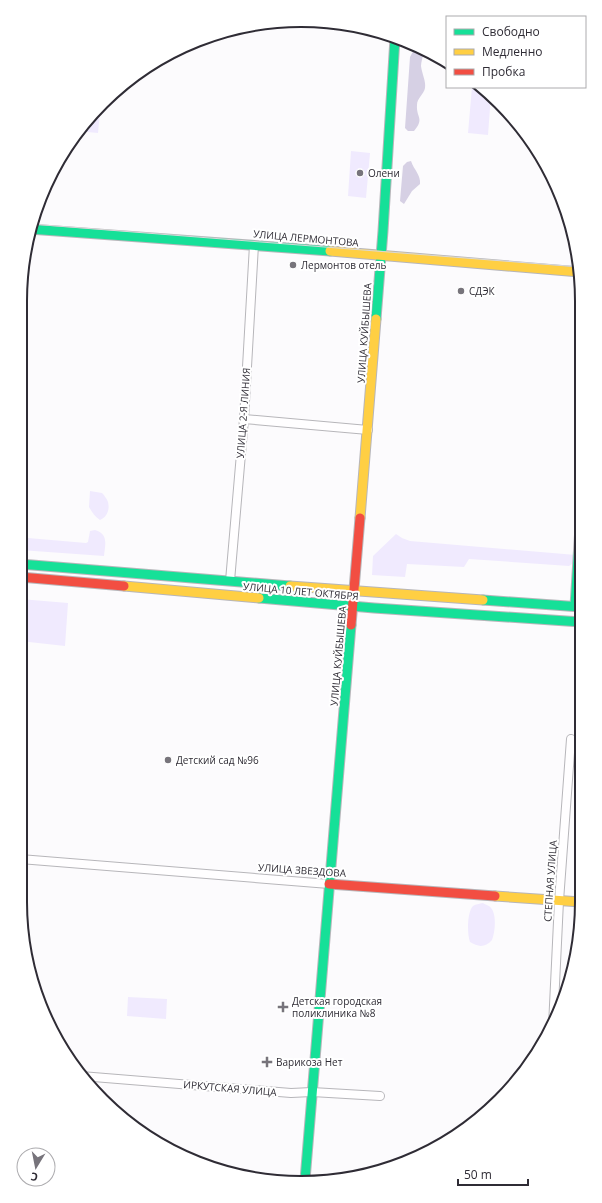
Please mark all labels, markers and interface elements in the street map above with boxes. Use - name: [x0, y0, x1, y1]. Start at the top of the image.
- legend: [446, 16, 586, 88]
- text: Свободно: [482, 23, 540, 40]
- text: Медленно: [482, 43, 542, 60]
- text: Пробка: [482, 63, 525, 80]
- place label: Олени: [368, 166, 400, 180]
- marker: Олени: [355, 168, 365, 178]
- street label: УЛИЦА ЛЕРМОНТОВА: [253, 226, 360, 250]
- place label: Лермонтов отель: [301, 258, 387, 272]
- marker: Лермонтов отель: [288, 260, 298, 270]
- street label: УЛИЦА КУЙБЫШЕВА: [354, 282, 375, 383]
- place label: СДЭК: [469, 284, 495, 298]
- marker: СДЭК: [456, 286, 466, 296]
- street label: УЛИЦА 2-Я ЛИНИЯ: [233, 367, 253, 459]
- street label: УЛИЦА 10 ЛЕТ ОКТЯБРЯ: [243, 579, 359, 603]
- street label: УЛИЦА КУЙБЫШЕВА: [327, 605, 349, 707]
- place label: Детский сад №96: [176, 753, 259, 767]
- marker: Детский сад №96: [163, 755, 173, 765]
- street label: СТЕПНАЯ УЛИЦА: [540, 839, 560, 922]
- street label: УЛИЦА ЗВЕЗДОВА: [258, 860, 347, 880]
- place label: Детская городская поликлиника №8: [292, 994, 382, 1020]
- marker: Детская городская поликлиника №8: [277, 1001, 289, 1013]
- place label: Варикоза Нет: [276, 1055, 343, 1069]
- marker: Варикоза Нет: [261, 1056, 273, 1068]
- street label: ИРКУТСКАЯ УЛИЦА: [183, 1077, 278, 1099]
- north arrow: [16, 1147, 56, 1187]
- scale bar: [458, 1161, 528, 1187]
- text: 50 m: [464, 1166, 492, 1183]
- text: С: [29, 1169, 39, 1185]

